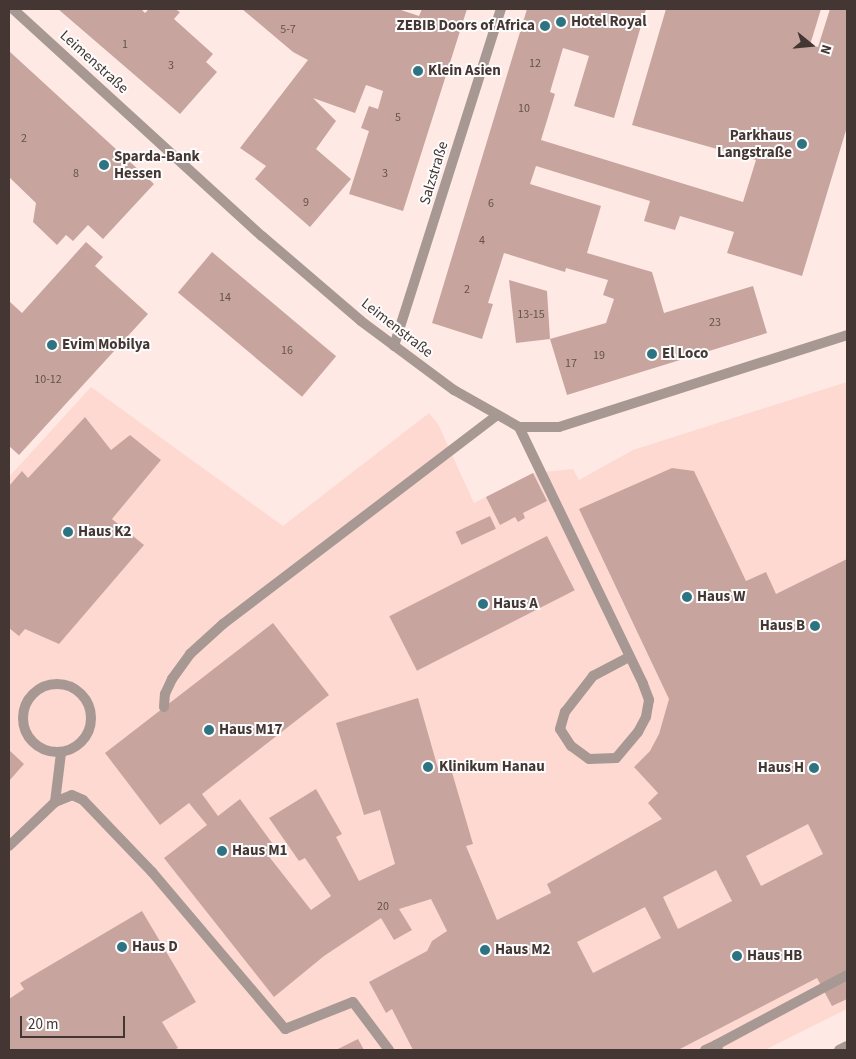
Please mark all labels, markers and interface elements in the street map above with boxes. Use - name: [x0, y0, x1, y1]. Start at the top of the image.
- place label: Hotel Royal: [571, 13, 647, 31]
- marker: Hotel Royal: [555, 16, 567, 28]
- place label: ZEBIB Doors of Africa: [397, 17, 535, 35]
- marker: ZEBIB Doors of Africa: [539, 20, 551, 32]
- north arrow: [786, 20, 836, 70]
- house number: 5-7: [280, 23, 296, 37]
- street label: Leimenstraße: [56, 27, 132, 97]
- house number: 1: [122, 38, 128, 52]
- text: N: [814, 42, 836, 57]
- house number: 12: [529, 57, 541, 71]
- house number: 3: [168, 59, 174, 73]
- place label: Klein Asien: [428, 62, 501, 80]
- marker: Klein Asien: [412, 65, 424, 77]
- house number: 10: [518, 102, 530, 116]
- house number: 5: [395, 111, 401, 125]
- place label: Parkhaus Langstraße: [717, 126, 792, 161]
- house number: 2: [21, 132, 27, 146]
- marker: Parkhaus Langstraße: [796, 138, 808, 150]
- street label: Salzstraße: [416, 139, 452, 207]
- place label: Sparda-Bank Hessen: [114, 147, 200, 182]
- marker: Sparda-Bank Hessen: [98, 159, 110, 171]
- house number: 8: [73, 167, 79, 181]
- house number: 3: [382, 167, 388, 181]
- house number: 9: [303, 196, 309, 210]
- house number: 6: [488, 197, 494, 211]
- house number: 4: [479, 234, 485, 248]
- house number: 2: [464, 283, 470, 297]
- house number: 14: [219, 291, 231, 305]
- street label: Leimenstraße: [358, 294, 436, 362]
- house number: 13-15: [517, 308, 545, 322]
- house number: 23: [709, 316, 721, 330]
- place label: Evim Mobilya: [62, 336, 150, 354]
- marker: Evim Mobilya: [46, 339, 58, 351]
- house number: 16: [281, 344, 293, 358]
- place label: El Loco: [662, 345, 708, 363]
- marker: El Loco: [646, 348, 658, 360]
- house number: 19: [593, 349, 605, 363]
- house number: 17: [565, 357, 577, 371]
- house number: 10-12: [34, 373, 62, 387]
- place label: Haus K2: [78, 523, 131, 541]
- marker: Haus K2: [62, 526, 74, 538]
- place label: Haus W: [697, 588, 745, 606]
- marker: Haus W: [681, 591, 693, 603]
- place label: Haus A: [493, 595, 538, 613]
- marker: Haus A: [477, 598, 489, 610]
- place label: Haus B: [760, 617, 805, 635]
- marker: Haus B: [809, 620, 821, 632]
- place label: Haus M17: [219, 721, 282, 739]
- marker: Haus M17: [203, 724, 215, 736]
- place label: Klinikum Hanau: [439, 758, 545, 776]
- place label: Haus H: [758, 759, 804, 777]
- marker: Klinikum Hanau: [421, 760, 435, 774]
- marker: Haus H: [808, 762, 820, 774]
- place label: Haus M1: [232, 842, 288, 860]
- marker: Haus M1: [216, 845, 228, 857]
- house number: 20: [377, 900, 389, 914]
- place label: Haus D: [132, 938, 178, 956]
- marker: Haus D: [116, 941, 128, 953]
- place label: Haus M2: [495, 941, 551, 959]
- marker: Haus M2: [479, 944, 491, 956]
- place label: Haus HB: [747, 947, 802, 965]
- marker: Haus HB: [731, 950, 743, 962]
- scale bar: [22, 1006, 128, 1038]
- text: 20 m: [28, 1014, 58, 1035]

